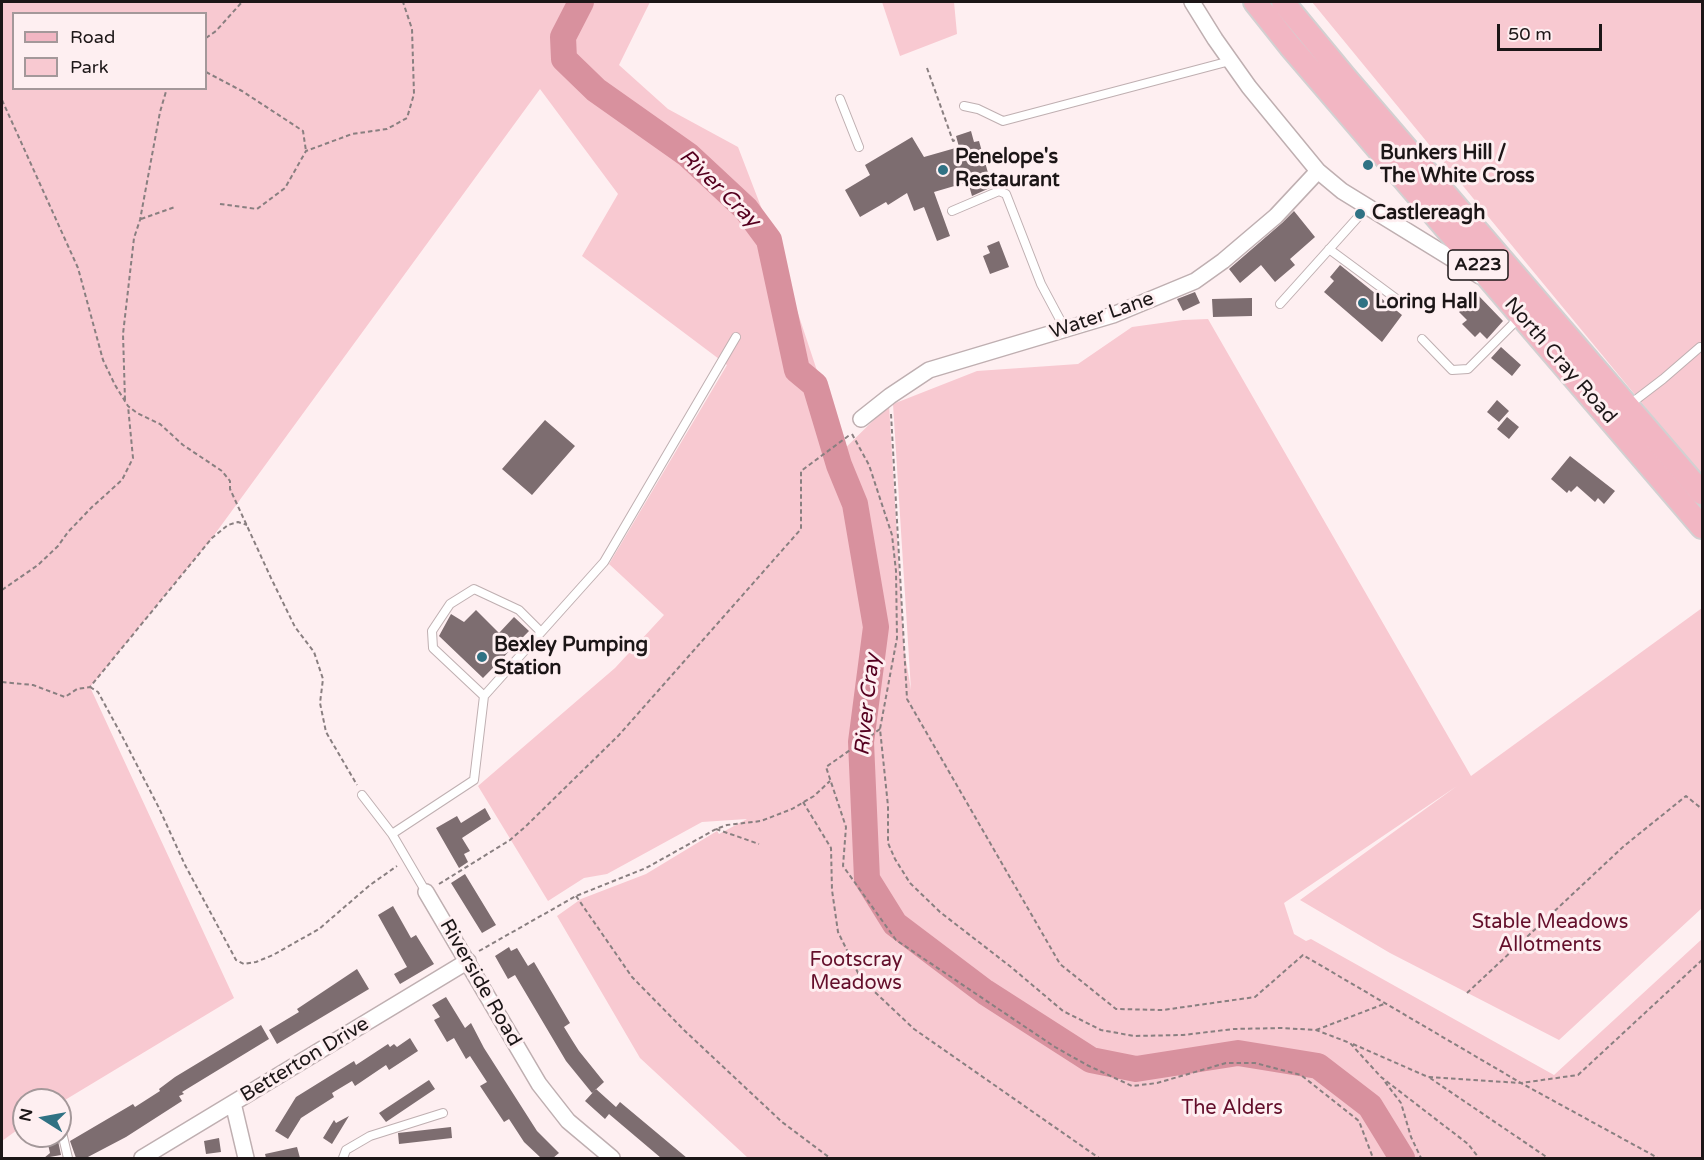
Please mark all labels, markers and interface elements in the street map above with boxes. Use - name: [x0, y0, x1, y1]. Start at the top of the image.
- legend: [12, 12, 207, 90]
- scale bar: [1500, 12, 1605, 50]
- text: 50 m: [1508, 23, 1552, 45]
- text: Road: [70, 26, 115, 48]
- text: Park: [70, 56, 108, 78]
- place label: Bunkers Hill / The White Cross: [1380, 142, 1535, 189]
- water label: River Cray: [674, 145, 764, 233]
- place label: Penelope's Restaurant: [955, 146, 1060, 193]
- marker: Bunkers Hill / The White Cross: [1361, 158, 1375, 172]
- marker: Penelope's Restaurant: [936, 163, 950, 177]
- place label: Castlereagh: [1372, 202, 1485, 226]
- marker: Castlereagh: [1353, 207, 1367, 221]
- road number: A223: [1448, 250, 1508, 280]
- street label: Water Lane: [1047, 287, 1157, 345]
- place label: Loring Hall: [1375, 291, 1478, 315]
- street label: North Cray Road: [1499, 293, 1621, 429]
- marker: Loring Hall: [1356, 296, 1370, 310]
- place label: Bexley Pumping Station: [494, 634, 648, 681]
- marker: Bexley Pumping Station: [475, 650, 489, 664]
- water label: River Cray: [850, 653, 886, 757]
- park label: Stable Meadows Allotments: [1472, 911, 1628, 958]
- street label: Riverside Road: [434, 915, 526, 1051]
- park label: Footscray Meadows: [810, 949, 902, 996]
- street label: Betterton Drive: [236, 1012, 374, 1108]
- north arrow: [12, 1088, 72, 1148]
- park label: The Alders: [1181, 1097, 1283, 1121]
- text: N: [15, 1107, 37, 1123]

